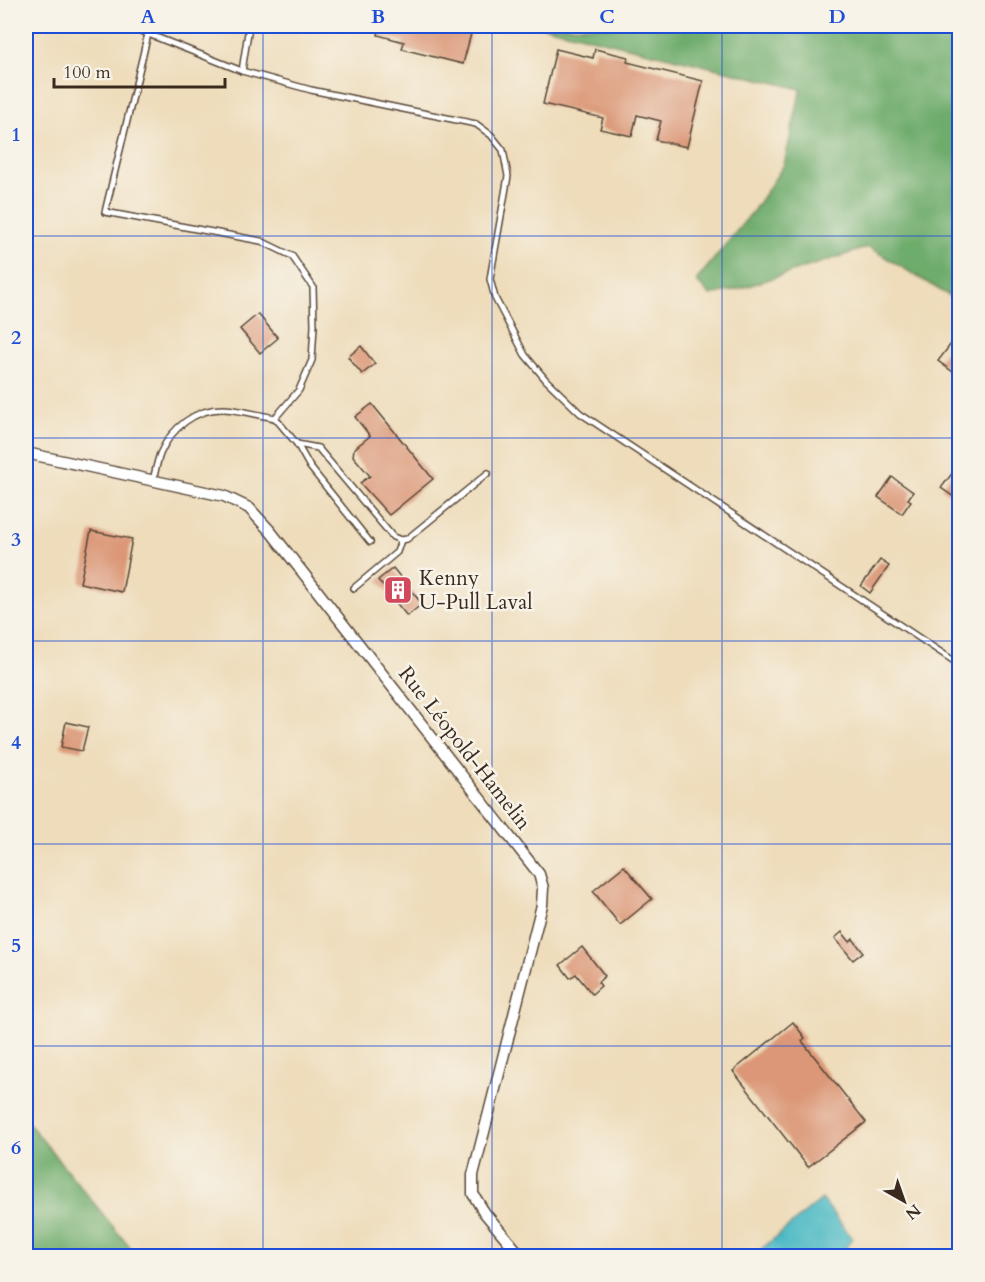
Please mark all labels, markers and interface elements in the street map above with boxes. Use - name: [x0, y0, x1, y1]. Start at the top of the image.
- text: A: [140, 3, 156, 30]
- text: B: [371, 3, 385, 30]
- text: C: [599, 3, 615, 30]
- text: D: [828, 3, 846, 30]
- scale bar: [54, 51, 225, 89]
- text: 100 m: [63, 60, 111, 85]
- text: 1: [11, 121, 21, 148]
- text: 2: [11, 324, 21, 351]
- text: 3: [11, 526, 21, 553]
- place label: Kenny U-Pull Laval: [419, 564, 533, 617]
- building icon: Kenny U-Pull Laval: [382, 574, 414, 606]
- street label: Rue Léopold-Hamelin: [391, 660, 538, 836]
- text: 4: [11, 729, 21, 756]
- text: 5: [11, 932, 21, 959]
- text: 6: [11, 1134, 21, 1161]
- north arrow: [874, 1171, 934, 1231]
- text: N: [901, 1199, 925, 1225]

